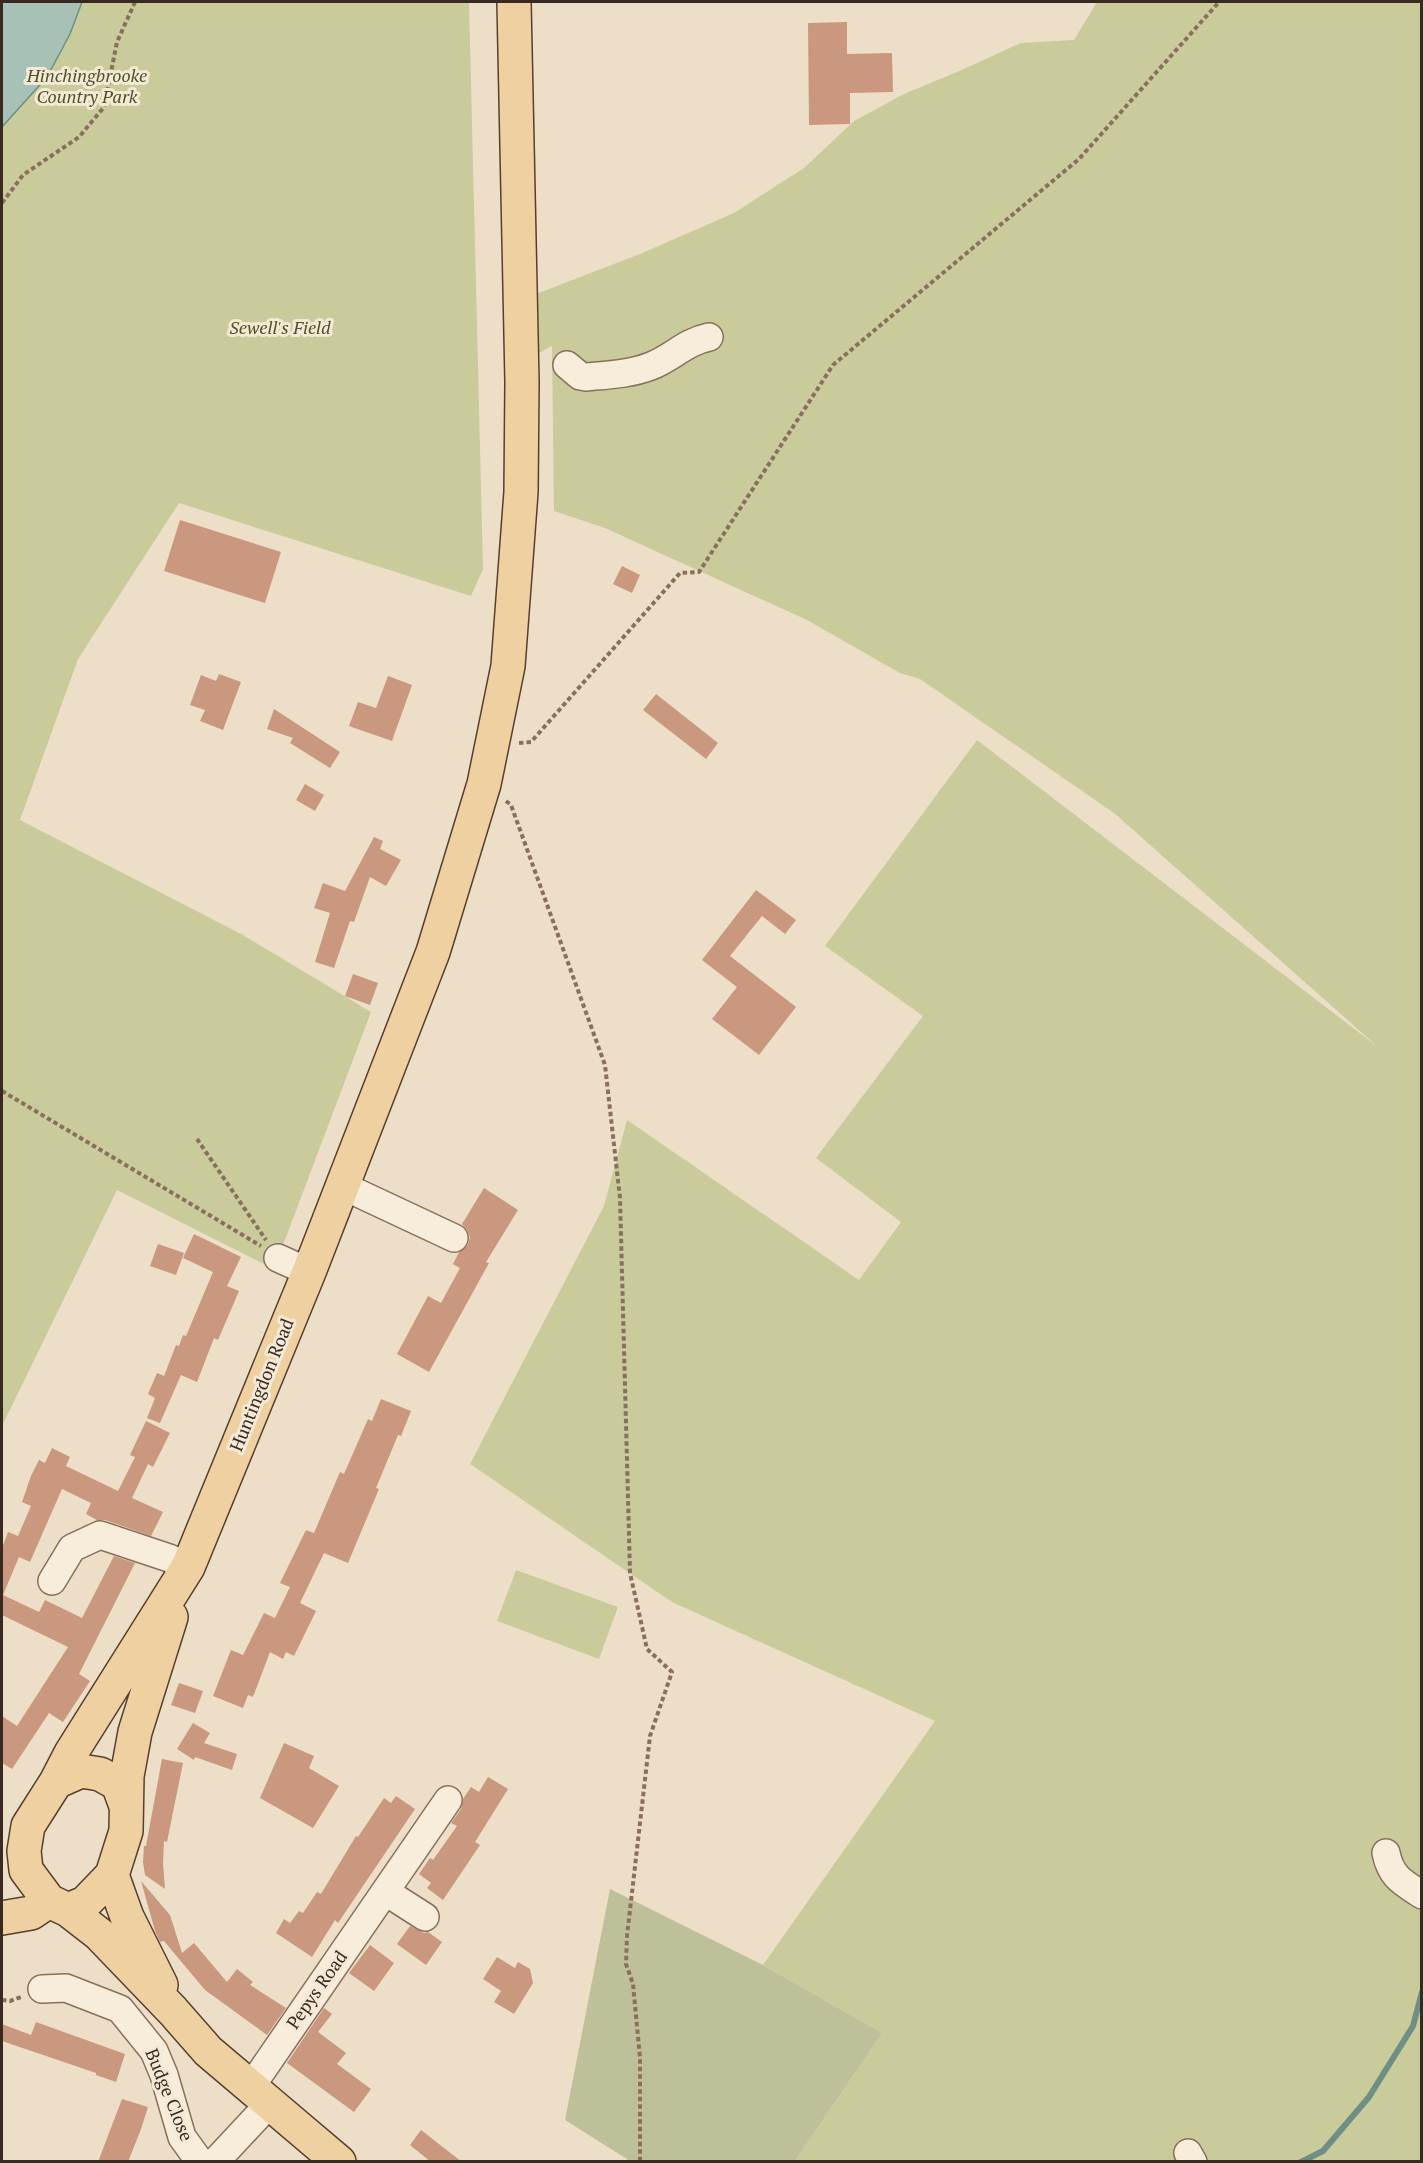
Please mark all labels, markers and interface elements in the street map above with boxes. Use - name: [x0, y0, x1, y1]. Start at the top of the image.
- park label: Hinchingbrooke Country Park: [26, 63, 147, 108]
- park label: Sewell's Field: [229, 315, 331, 339]
- street label: Huntingdon Road: [223, 1315, 299, 1455]
- street label: Pepys Road: [280, 1945, 352, 2033]
- street label: Budge Close: [140, 2045, 199, 2145]

